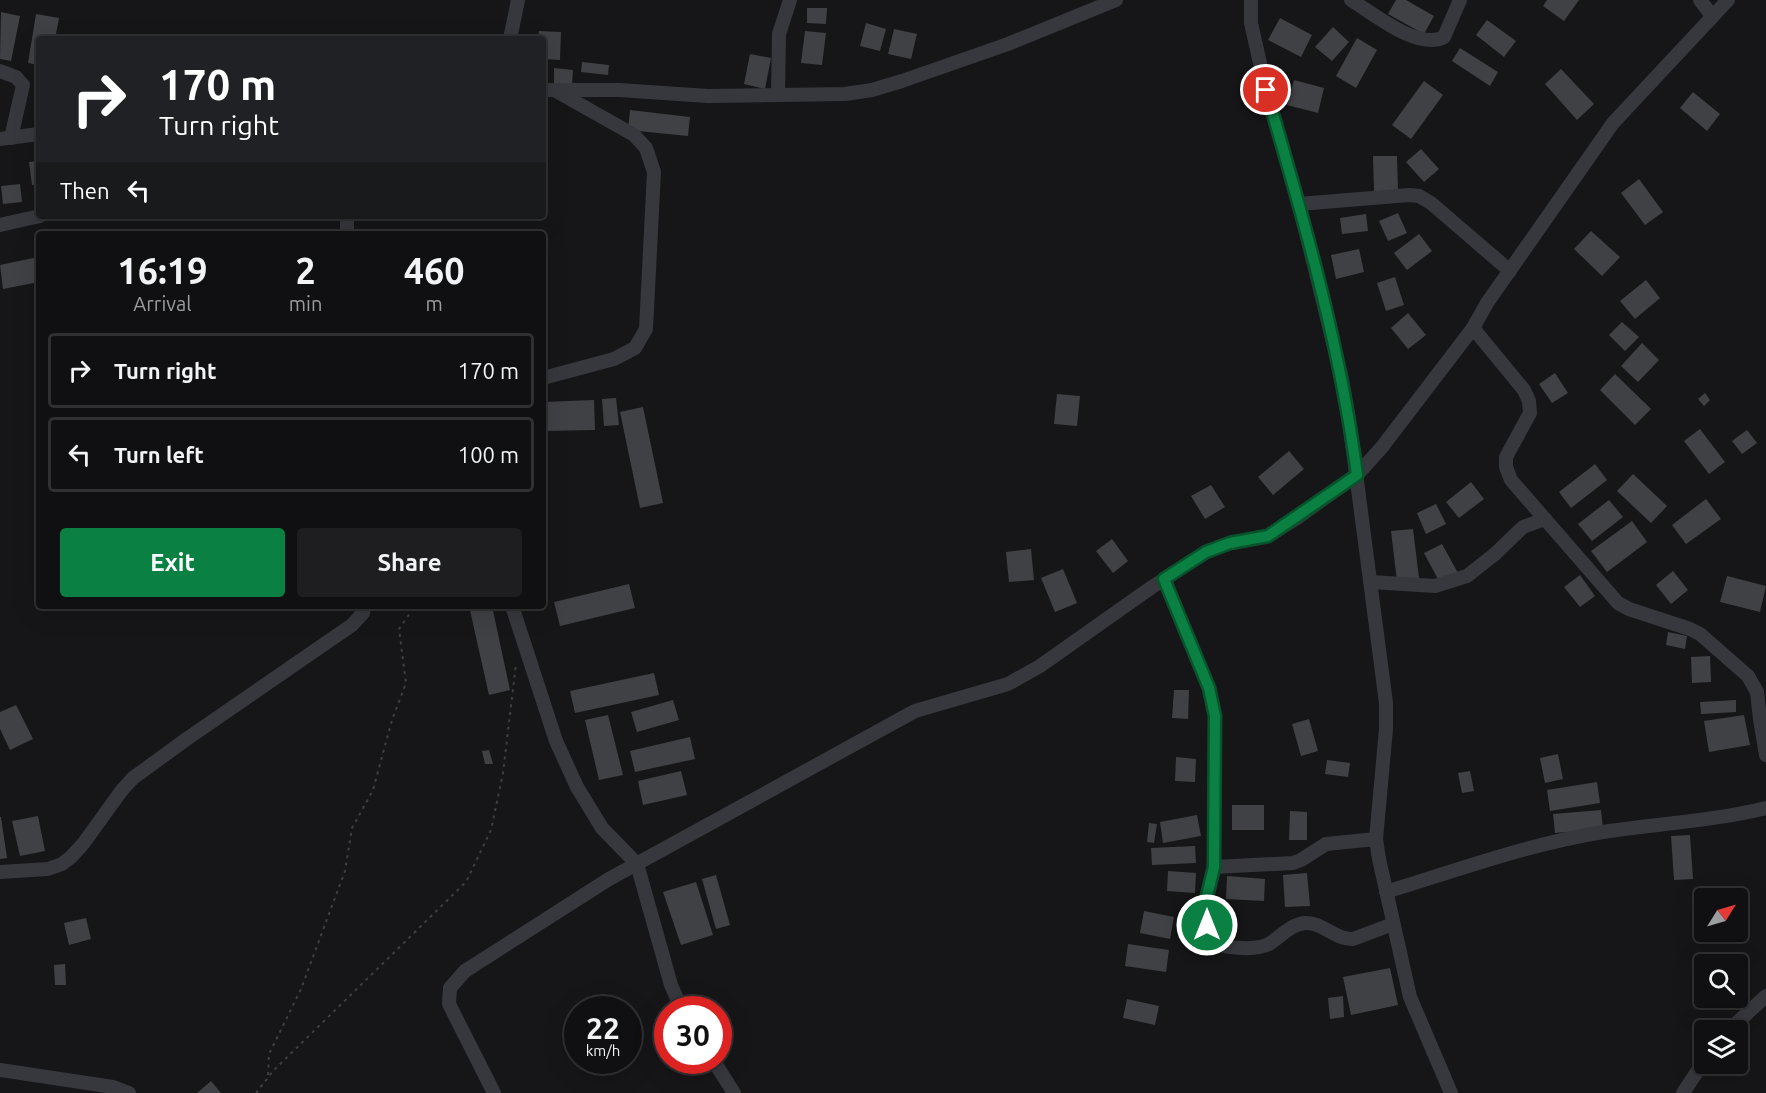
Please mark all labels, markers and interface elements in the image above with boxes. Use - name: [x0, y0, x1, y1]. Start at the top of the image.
- icon: right: [60, 60, 138, 138]
- text: 170 m: [159, 61, 276, 108]
- pin: [1240, 64, 1291, 115]
- icon: arrive: [1249, 73, 1282, 106]
- text: Turn right: [159, 110, 279, 140]
- icon: left: [122, 174, 155, 207]
- text: Then: [60, 178, 110, 203]
- text: 16:19: [117, 250, 207, 291]
- text: 2: [295, 250, 316, 291]
- text: 460: [404, 250, 465, 291]
- text: Arrival: [133, 292, 192, 315]
- text: min: [289, 292, 322, 315]
- text: m: [426, 292, 443, 315]
- icon: right: [63, 354, 96, 387]
- text: Turn right: [114, 358, 216, 383]
- text: 170 m: [458, 358, 519, 383]
- icon: left: [63, 438, 96, 471]
- text: Turn left: [114, 442, 204, 467]
- text: 100 m: [458, 442, 519, 467]
- button: Exit: [60, 528, 285, 597]
- button: Share: [297, 528, 522, 597]
- north arrow: [1694, 888, 1748, 942]
- map controls: [1694, 888, 1748, 1074]
- position arrow: [1175, 893, 1239, 957]
- button: search: [1694, 954, 1748, 1008]
- speed limit sign: 30: [654, 996, 732, 1074]
- text: 22: [586, 1011, 620, 1045]
- button: layers: [1694, 1020, 1748, 1074]
- text: km/h: [586, 1042, 620, 1059]

